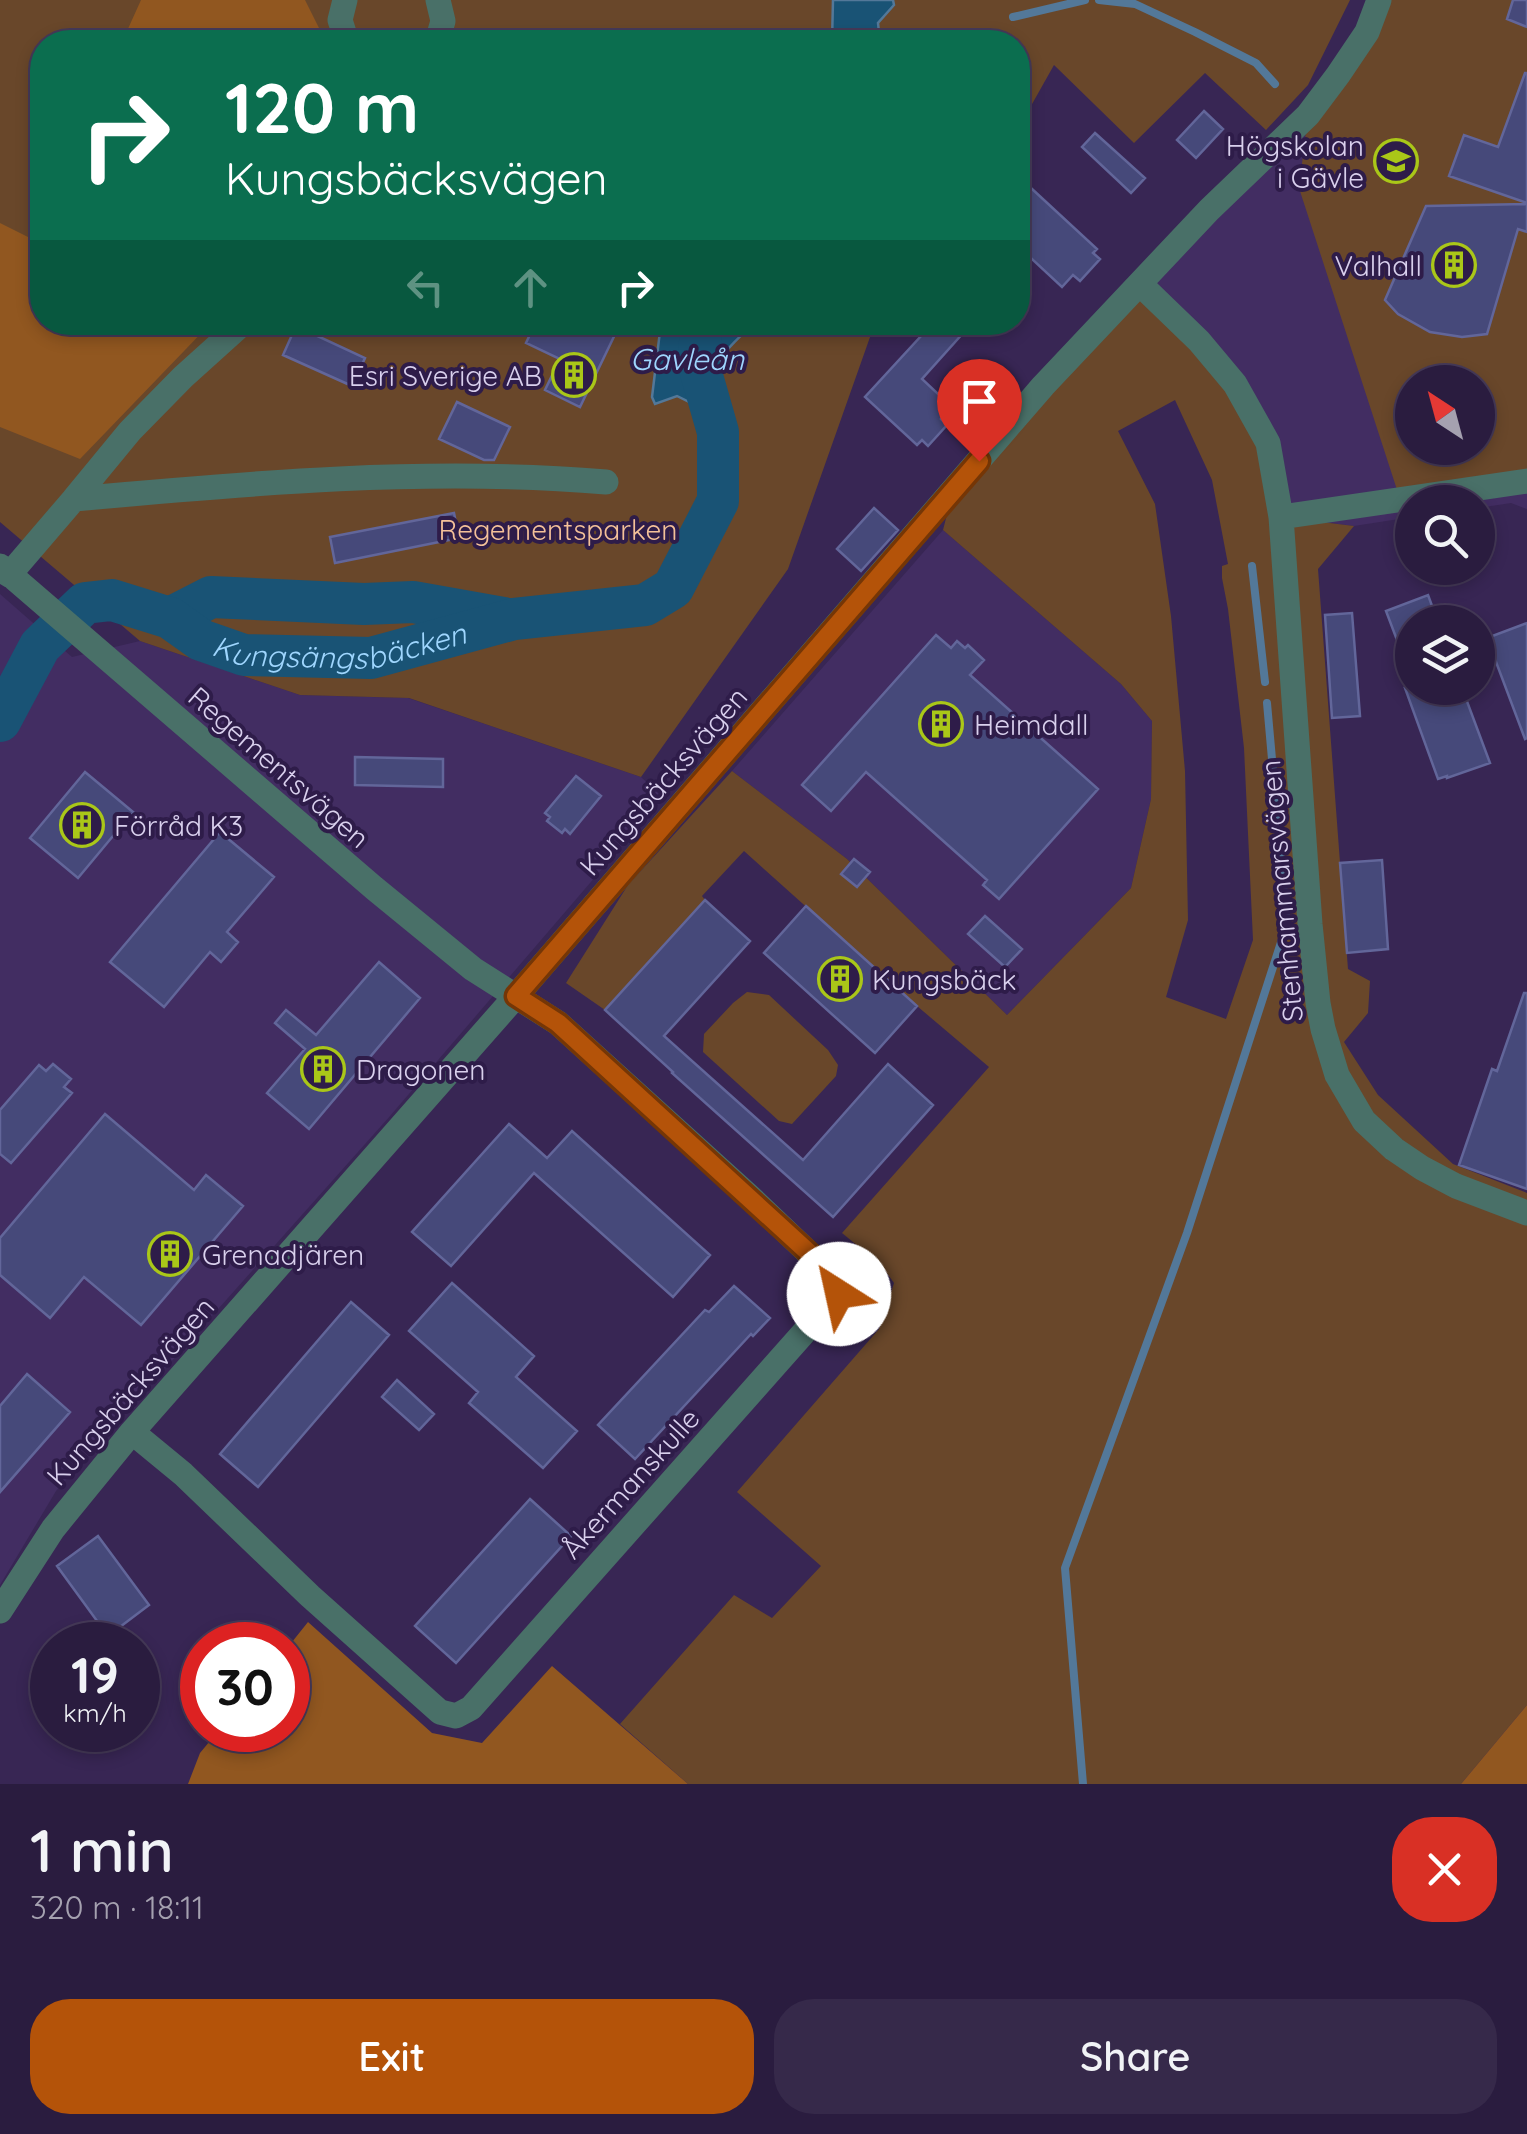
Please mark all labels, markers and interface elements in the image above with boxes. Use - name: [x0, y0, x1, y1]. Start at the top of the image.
- text: 120 m: [225, 63, 419, 151]
- icon: right: [60, 70, 190, 200]
- place label: Högskolan i Gävle: [1226, 128, 1364, 195]
- school or university icon: Högskolan i Gävle: [1373, 138, 1419, 184]
- text: Kungsbäcksvägen: [225, 150, 608, 206]
- building icon: Valhall: [1431, 242, 1477, 288]
- place label: Valhall: [1335, 248, 1422, 283]
- icon: left: [398, 260, 453, 315]
- icon: ahead: [503, 260, 558, 315]
- icon: right: [608, 260, 663, 315]
- water label: Gavleån: [630, 340, 745, 378]
- building icon: Esri Sverige AB: [551, 352, 597, 398]
- place label: Esri Sverige AB: [349, 358, 542, 393]
- pin: [937, 359, 1022, 462]
- north arrow: [1395, 365, 1495, 465]
- map controls: [1395, 365, 1495, 705]
- icon: arrive: [952, 374, 1007, 429]
- button: search: [1395, 485, 1495, 585]
- park label: Regementsparken: [439, 512, 677, 547]
- button: layers: [1395, 605, 1495, 705]
- water label: Kungsängsbäcken: [207, 614, 471, 677]
- street label: Regementsvägen: [181, 679, 377, 855]
- street label: Kungsbäcksvägen: [572, 680, 754, 882]
- building icon: Heimdall: [918, 701, 964, 747]
- place label: Heimdall: [974, 707, 1088, 742]
- street label: Stenhammarsvägen: [1252, 759, 1310, 1023]
- building icon: Förråd K3: [59, 802, 105, 848]
- place label: Förråd K3: [114, 808, 243, 843]
- building icon: Kungsbäck: [817, 956, 863, 1002]
- place label: Kungsbäck: [872, 962, 1016, 997]
- building icon: Dragonen: [300, 1046, 346, 1092]
- place label: Dragonen: [356, 1052, 486, 1087]
- building icon: Grenadjären: [147, 1231, 193, 1277]
- place label: Grenadjären: [202, 1237, 364, 1272]
- position arrow: [787, 1242, 891, 1346]
- street label: Kungsbäcksvägen: [39, 1290, 221, 1492]
- street label: Åkermanskulle: [553, 1401, 707, 1565]
- speed limit sign: 30: [180, 1622, 310, 1752]
- text: 19: [71, 1643, 119, 1706]
- text: km/h: [63, 1697, 127, 1728]
- text: 1 min: [30, 1812, 174, 1887]
- button: close: [1392, 1817, 1497, 1922]
- text: 320 m · 18:11: [30, 1887, 204, 1927]
- button: Exit: [30, 1999, 754, 2114]
- button: Share: [774, 1999, 1497, 2114]

